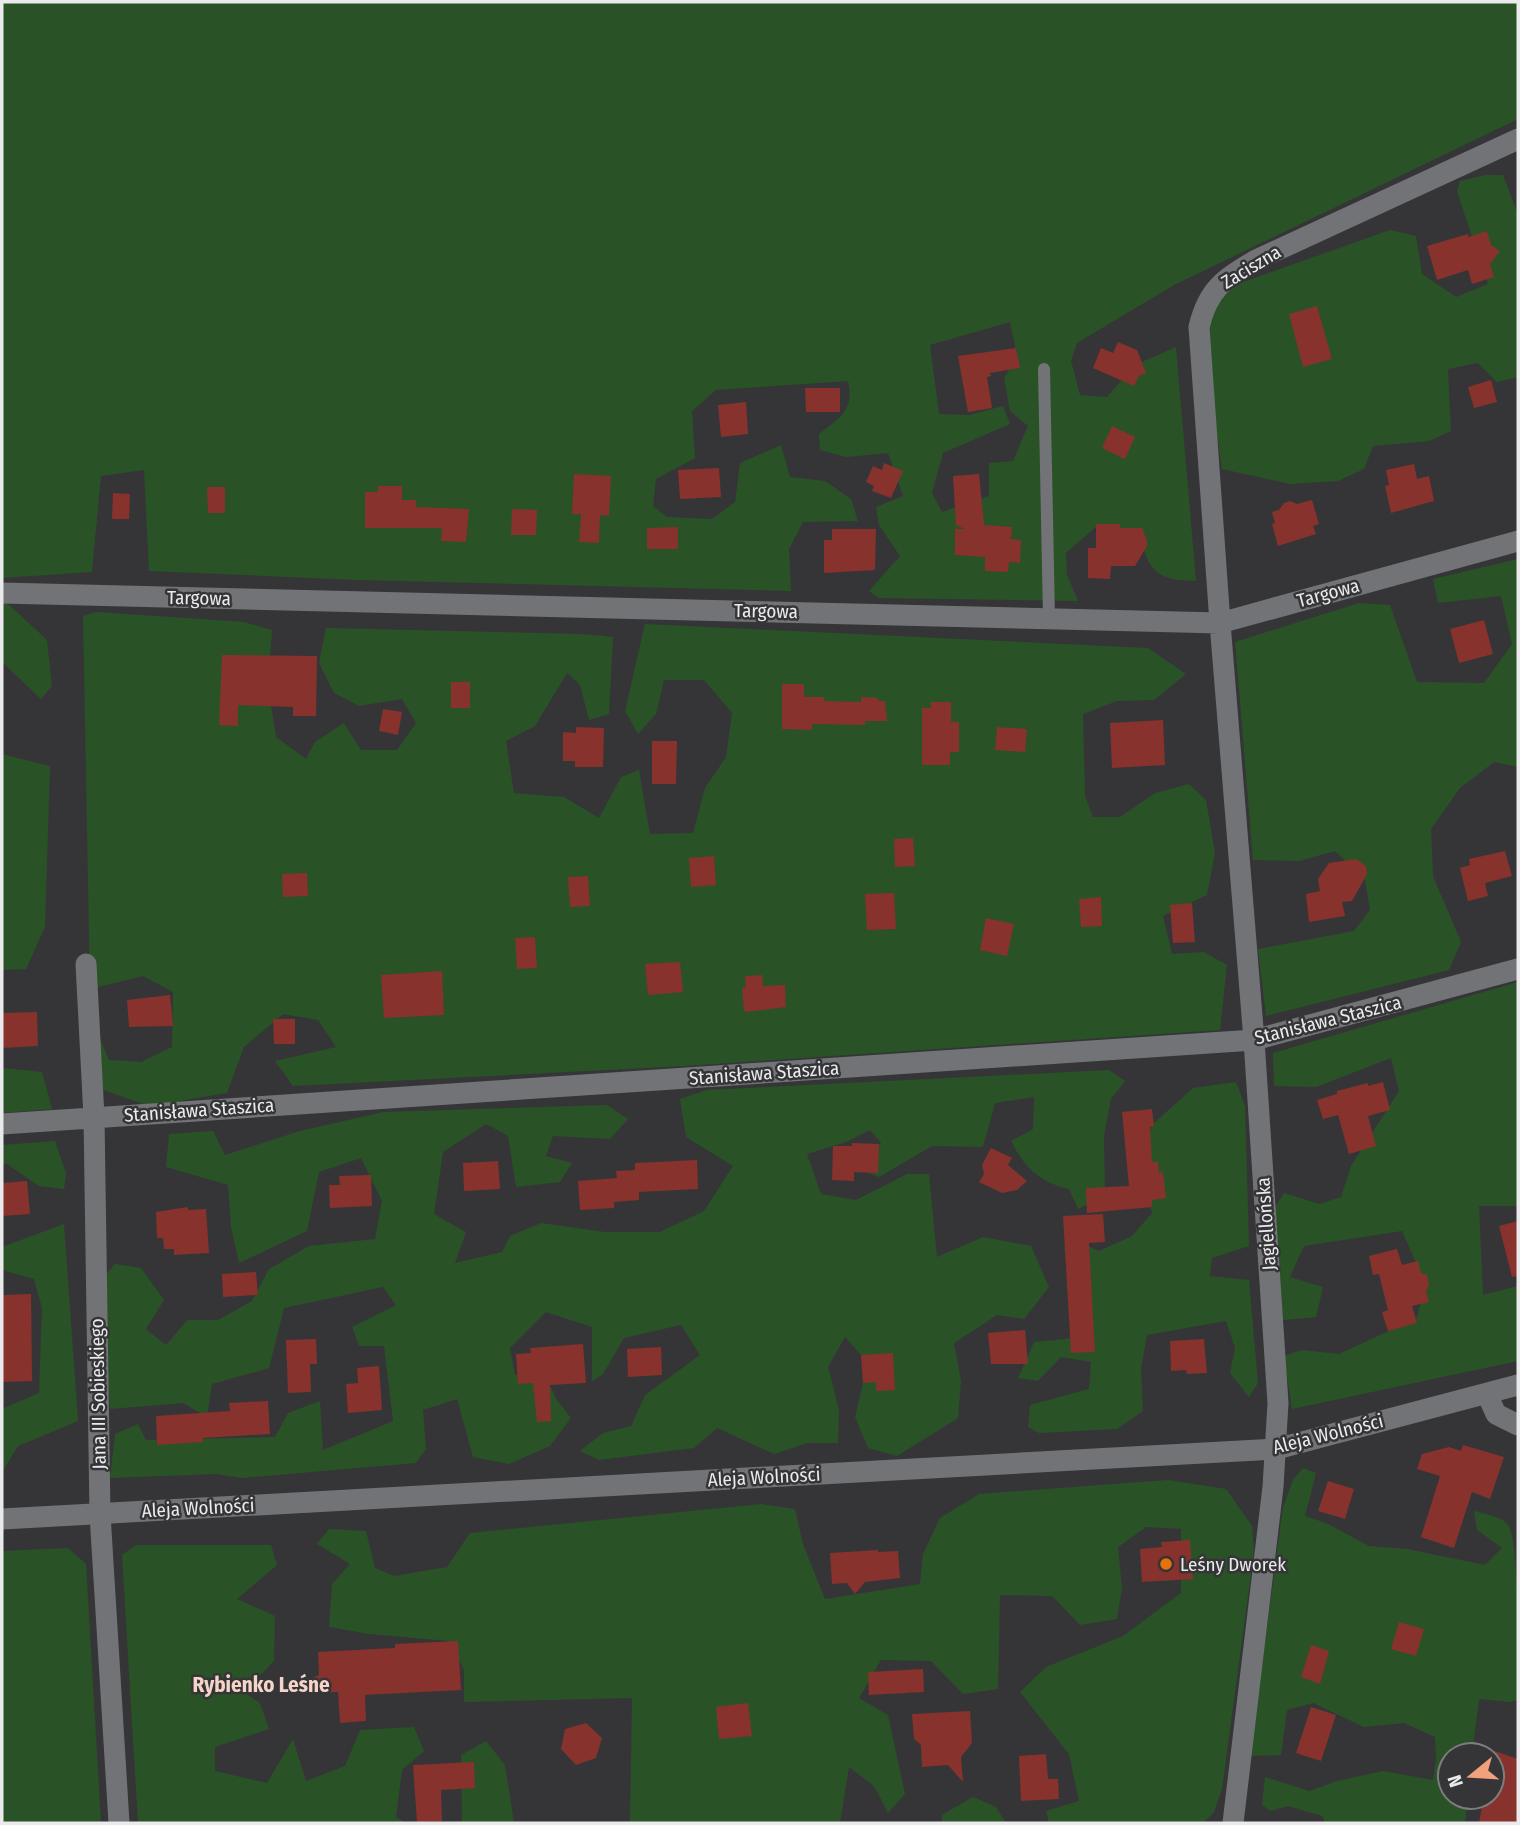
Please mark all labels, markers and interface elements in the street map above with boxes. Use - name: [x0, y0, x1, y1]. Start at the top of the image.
- street label: Zaciszna: [1217, 240, 1285, 294]
- street label: Targowa: [1294, 574, 1362, 612]
- street label: Targowa: [167, 586, 231, 610]
- street label: Targowa: [734, 599, 798, 623]
- street label: Stanisława Staszica: [1252, 991, 1404, 1049]
- street label: Stanisława Staszica: [688, 1056, 840, 1090]
- street label: Stanisława Staszica: [123, 1093, 275, 1127]
- street label: Jagiellońska: [1251, 1177, 1281, 1271]
- street label: Jana III Sobieskiego: [85, 1318, 111, 1470]
- street label: Aleja Wolności: [1270, 1409, 1386, 1459]
- street label: Aleja Wolności: [707, 1463, 821, 1491]
- street label: Aleja Wolności: [141, 1494, 255, 1522]
- place label: Leśny Dworek: [1180, 1553, 1286, 1576]
- marker: Leśny Dworek: [1158, 1556, 1174, 1572]
- district label: Rybienko Leśne: [192, 1672, 330, 1698]
- north arrow: [1436, 1741, 1506, 1811]
- text: N: [1443, 1772, 1468, 1790]

